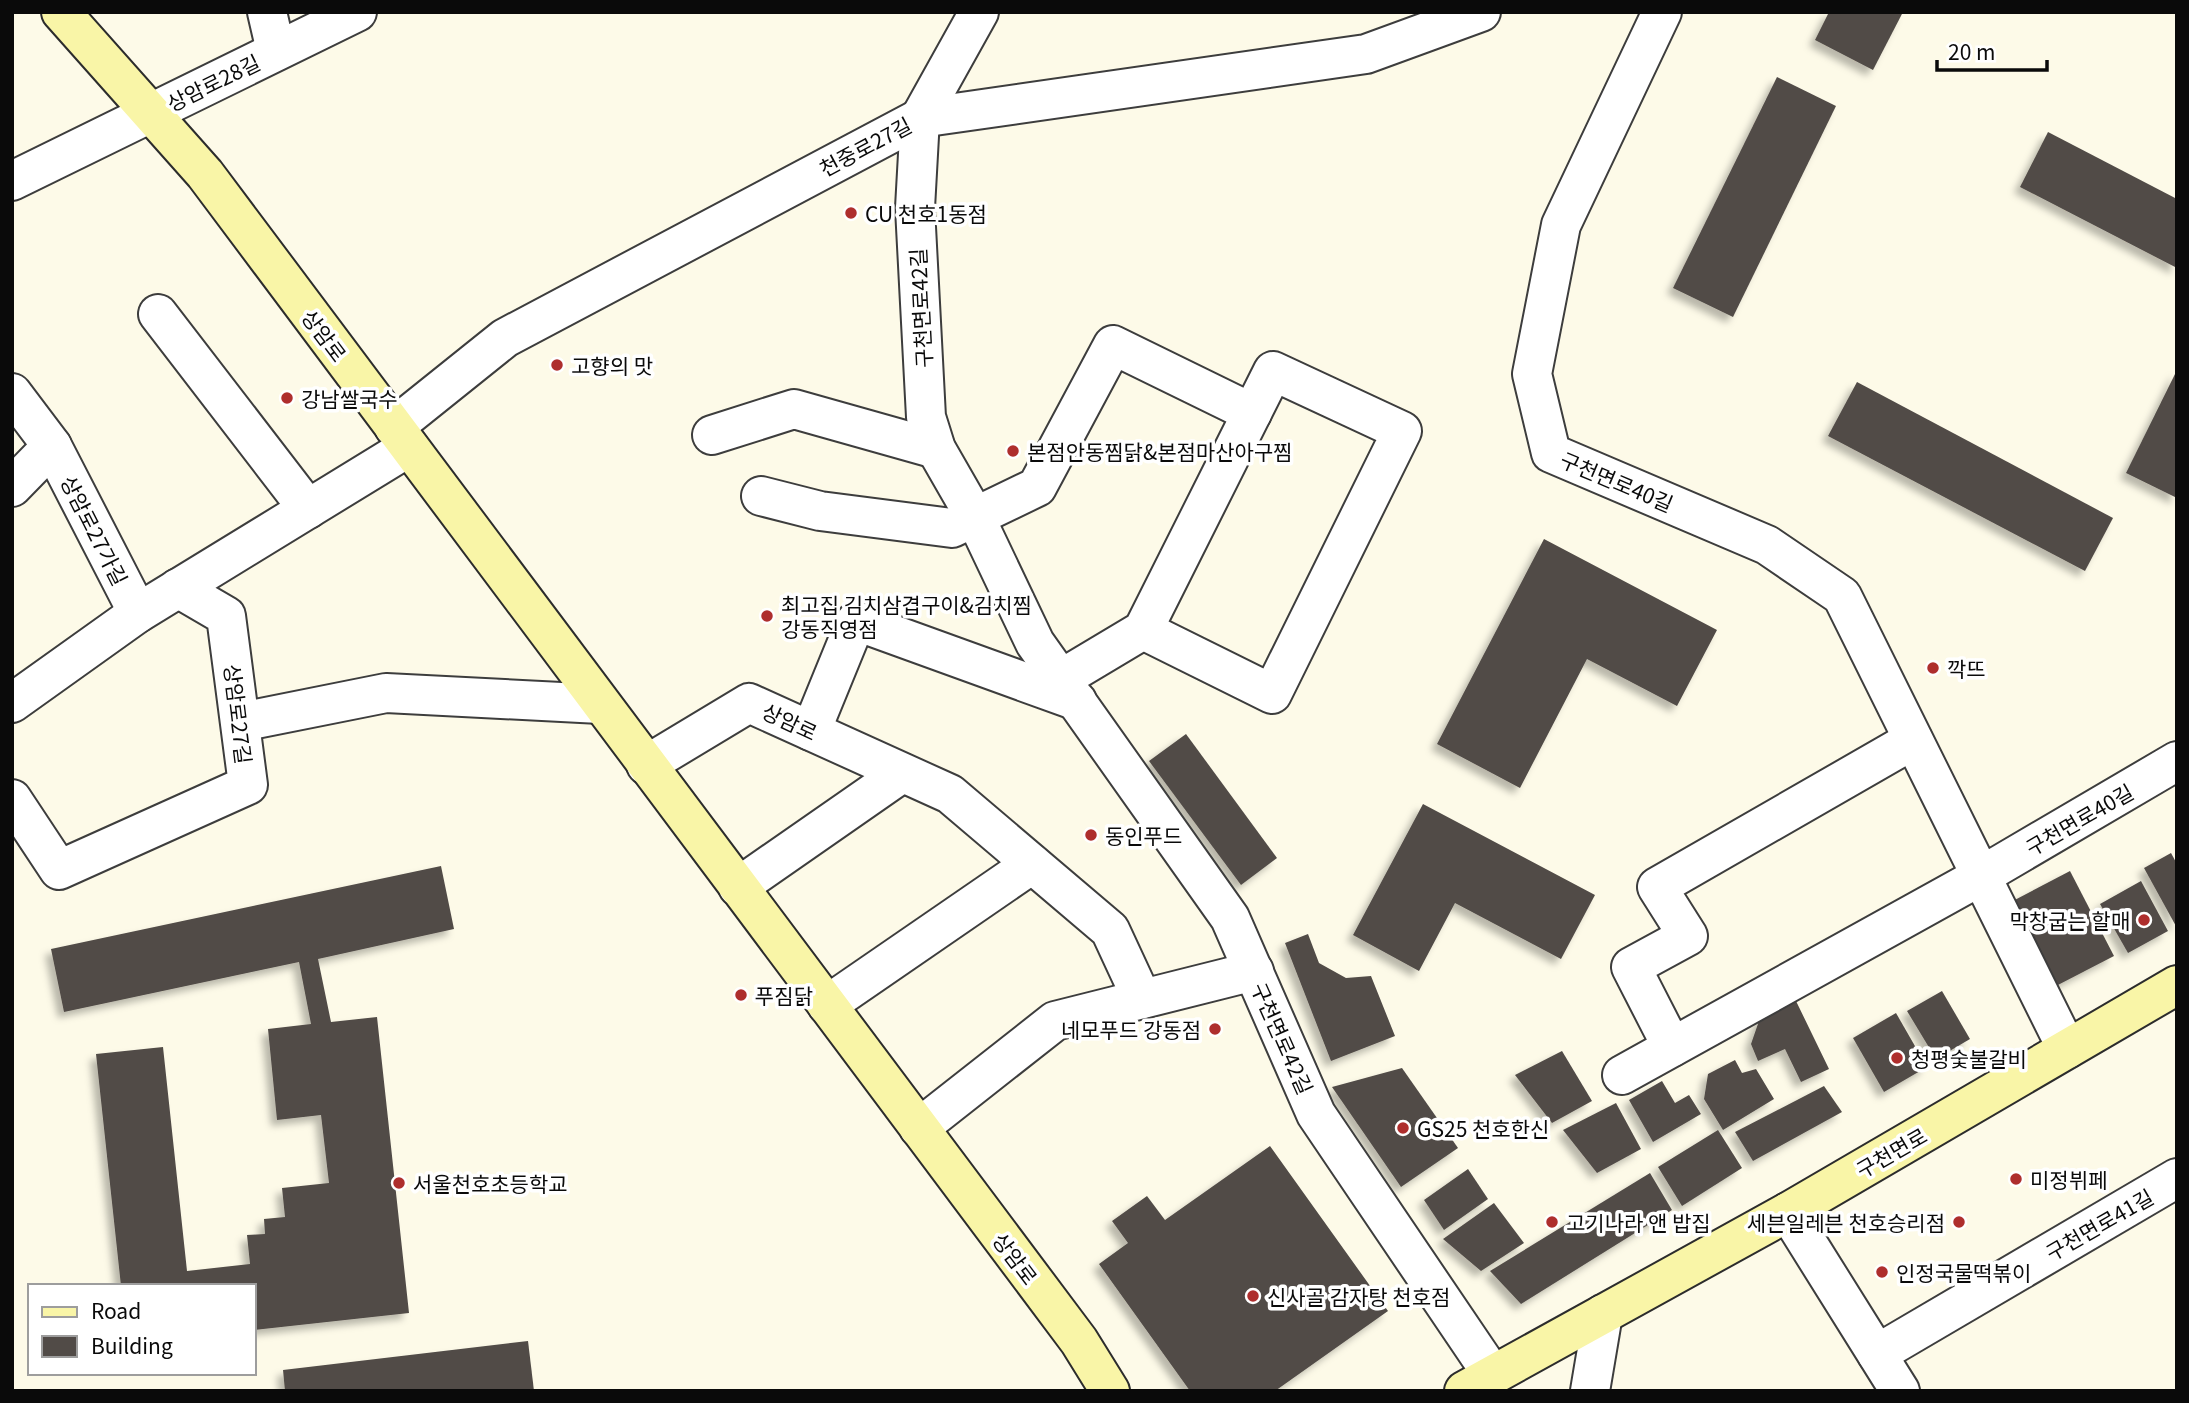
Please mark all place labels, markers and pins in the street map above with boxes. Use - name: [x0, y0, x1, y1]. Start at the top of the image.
- place label: CU 천호1동점: [865, 198, 987, 228]
- marker: CU 천호1동점: [843, 205, 859, 221]
- place label: 고향의 맛: [571, 350, 653, 380]
- marker: 고향의 맛: [549, 357, 565, 373]
- place label: 강남쌀국수: [301, 383, 398, 413]
- marker: 강남쌀국수: [279, 390, 295, 406]
- place label: 본점안동찜닭&본점마산아구찜: [1027, 436, 1292, 466]
- marker: 본점안동찜닭&본점마산아구찜: [1005, 443, 1021, 459]
- place label: 최고집 김치삼겹구이&김치찜 강동직영점: [781, 589, 1032, 643]
- marker: 최고집 김치삼겹구이&김치찜 강동직영점: [759, 608, 775, 624]
- place label: 깍뜨: [1947, 653, 1986, 683]
- marker: 깍뜨: [1925, 660, 1941, 676]
- place label: 동인푸드: [1105, 820, 1182, 850]
- marker: 동인푸드: [1083, 827, 1099, 843]
- place label: 막창굽는 할매: [2009, 905, 2130, 935]
- marker: 막창굽는 할매: [2136, 912, 2152, 928]
- place label: 푸짐닭: [755, 980, 813, 1010]
- marker: 푸짐닭: [733, 987, 749, 1003]
- place label: 네모푸드 강동점: [1061, 1014, 1201, 1044]
- marker: 네모푸드 강동점: [1207, 1021, 1223, 1037]
- place label: 청평숯불갈비: [1911, 1043, 2027, 1073]
- marker: 청평숯불갈비: [1889, 1050, 1905, 1066]
- place label: GS25 천호한신: [1417, 1113, 1549, 1143]
- marker: GS25 천호한신: [1395, 1120, 1411, 1136]
- place label: 미정뷔페: [2030, 1164, 2107, 1194]
- place label: 서울천호초등학교: [413, 1168, 568, 1198]
- marker: 미정뷔페: [2008, 1171, 2024, 1187]
- marker: 서울천호초등학교: [391, 1175, 407, 1191]
- place label: 고기나라 앤 밥집: [1566, 1207, 1711, 1237]
- place label: 세븐일레븐 천호승리점: [1747, 1207, 1945, 1237]
- marker: 고기나라 앤 밥집: [1544, 1214, 1560, 1230]
- marker: 세븐일레븐 천호승리점: [1951, 1214, 1967, 1230]
- place label: 인정국물떡볶이: [1896, 1257, 2031, 1287]
- marker: 인정국물떡볶이: [1874, 1264, 1890, 1280]
- place label: 신사골 감자탕 천호점: [1267, 1281, 1450, 1311]
- marker: 신사골 감자탕 천호점: [1245, 1288, 1261, 1304]

